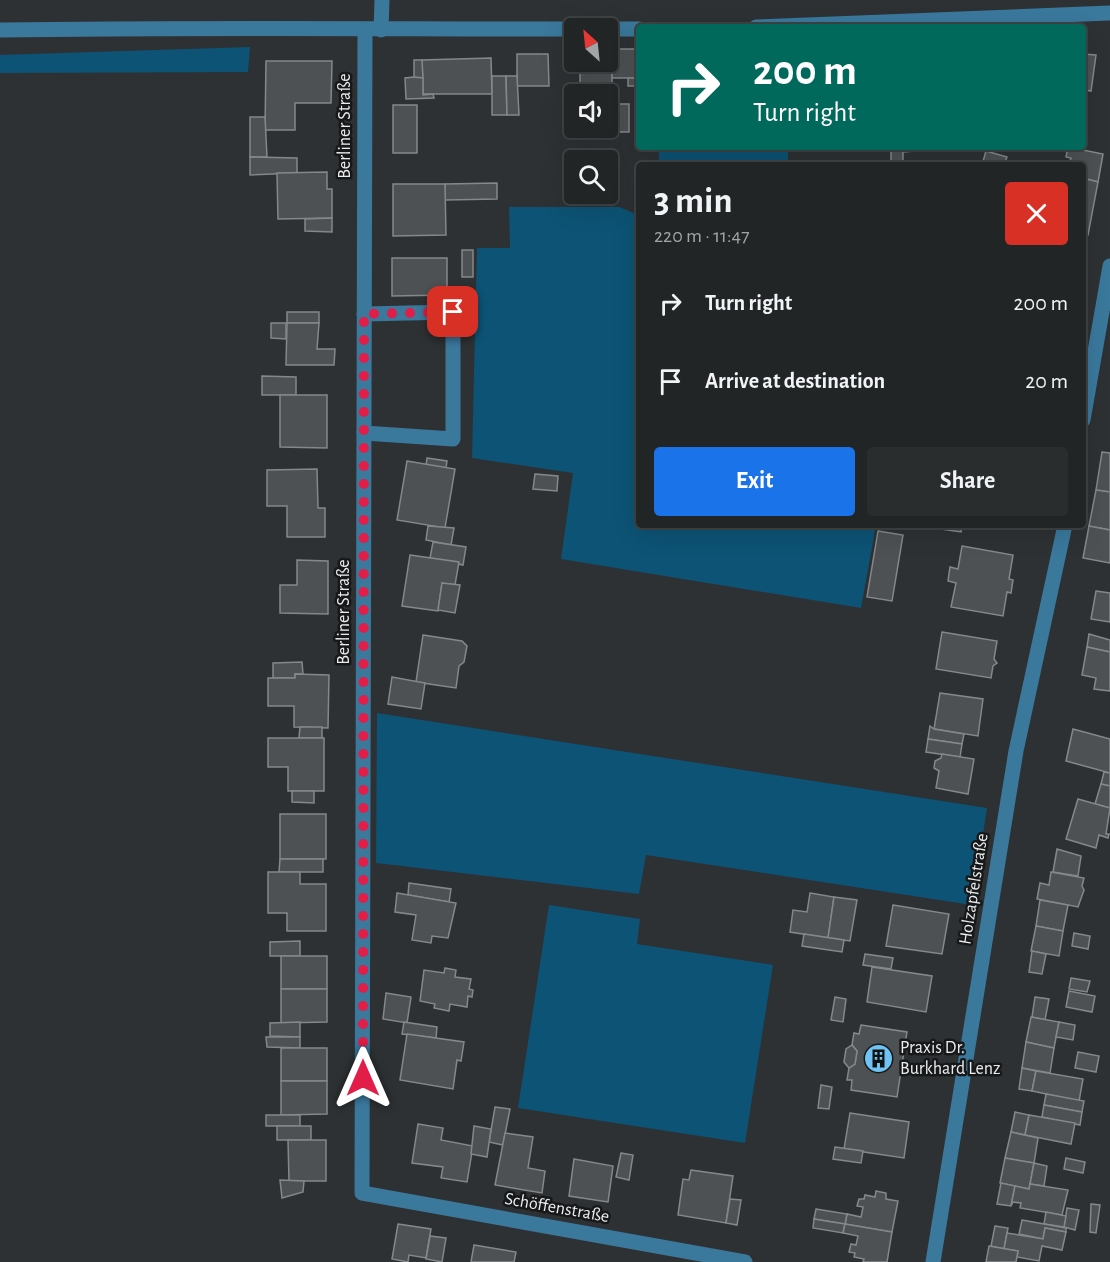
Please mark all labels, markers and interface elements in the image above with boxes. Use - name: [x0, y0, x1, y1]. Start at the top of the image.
- north arrow: [564, 18, 618, 72]
- map controls: [564, 18, 618, 204]
- icon: right: [654, 48, 732, 126]
- text: 200 m: [753, 50, 857, 92]
- street label: Berliner Straße: [336, 73, 354, 179]
- button: sound: [564, 84, 618, 138]
- text: Turn right: [753, 99, 856, 126]
- button: search: [564, 150, 618, 204]
- button: close: [1005, 182, 1068, 245]
- text: 3 min: [654, 183, 732, 219]
- text: 220 m · 11:47: [654, 226, 750, 246]
- pin: [427, 286, 478, 337]
- icon: right: [654, 287, 687, 320]
- text: Turn right: [705, 292, 792, 314]
- text: 200 m: [1014, 292, 1068, 314]
- icon: arrive: [436, 295, 469, 328]
- icon: arrive: [654, 365, 687, 398]
- text: Arrive at destination: [705, 370, 885, 392]
- text: 20 m: [1025, 370, 1068, 392]
- button: Exit: [654, 447, 855, 516]
- button: Share: [867, 447, 1068, 516]
- street label: Berliner Straße: [335, 559, 353, 665]
- street label: Holzapfelstraße: [956, 832, 992, 946]
- place label: Praxis Dr. Burkhard Lenz: [900, 1039, 1001, 1078]
- building icon: Praxis Dr. Burkhard Lenz: [863, 1042, 895, 1074]
- position arrow: [331, 1046, 395, 1110]
- street label: Schöffenstraße: [503, 1190, 611, 1226]

